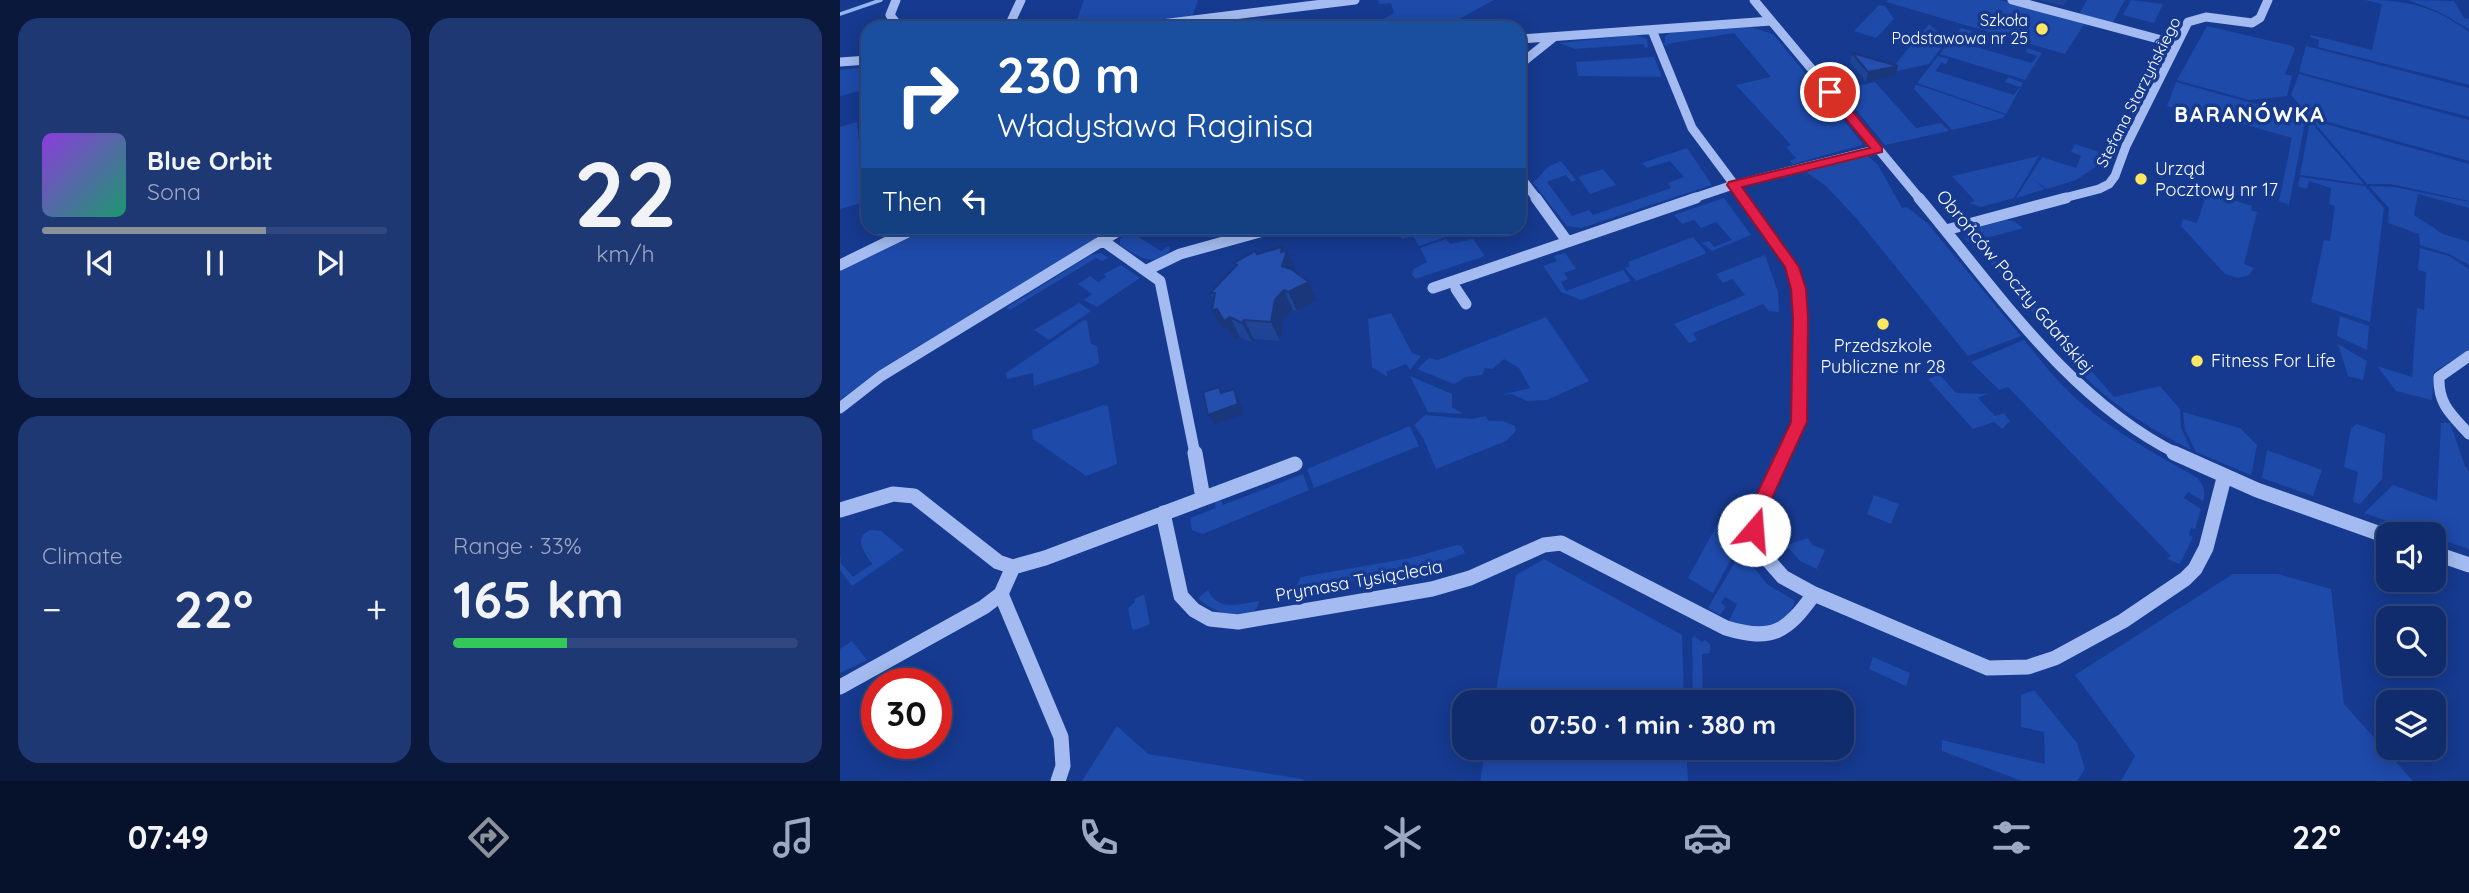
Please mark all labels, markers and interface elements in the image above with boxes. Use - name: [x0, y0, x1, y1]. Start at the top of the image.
- place label: Szkoła Podstawowa nr 25: [1892, 10, 2028, 48]
- street label: Stefana Starzyńskiego: [2091, 13, 2185, 171]
- marker: Szkoła Podstawowa nr 25: [2034, 21, 2050, 37]
- text: 230 m: [997, 44, 1140, 105]
- icon: right: [882, 49, 973, 140]
- pin: [1800, 62, 1860, 122]
- icon: arrive: [1811, 73, 1849, 111]
- district label: BARANÓWKA: [2174, 101, 2326, 127]
- text: Władysława Raginisa: [997, 105, 1314, 145]
- text: 22: [574, 136, 677, 250]
- text: Blue Orbit: [147, 144, 273, 177]
- place label: Urząd Pocztowy nr 17: [2155, 157, 2278, 201]
- marker: Urząd Pocztowy nr 17: [2133, 171, 2149, 187]
- text: Sona: [147, 177, 201, 206]
- icon: left: [956, 182, 994, 220]
- text: Then: [882, 185, 942, 218]
- street label: Obrońców Poczty Gdańskiej: [1932, 185, 2099, 378]
- text: km/h: [596, 239, 655, 268]
- icon: previous: [81, 244, 119, 282]
- icon: pause: [196, 244, 234, 282]
- icon: next: [311, 244, 349, 282]
- marker: Przedszkole Publiczne nr 28: [1875, 316, 1891, 332]
- place label: Przedszkole Publiczne nr 28: [1820, 334, 1946, 378]
- place label: Fitness For Life: [2211, 349, 2336, 372]
- marker: Fitness For Life: [2189, 353, 2205, 369]
- position arrow: [1717, 493, 1791, 567]
- map controls: [2376, 522, 2446, 760]
- button: sound: [2376, 522, 2446, 592]
- text: Range · 33%: [453, 531, 582, 560]
- text: Climate: [42, 541, 123, 570]
- street label: Prymasa Tysiąclecia: [1273, 554, 1444, 607]
- text: 165 km: [453, 566, 624, 631]
- text: 22°: [174, 576, 253, 641]
- text: −: [42, 585, 62, 633]
- text: +: [366, 585, 387, 633]
- button: search: [2376, 606, 2446, 676]
- speed limit sign: 30: [861, 668, 952, 759]
- button: layers: [2376, 690, 2446, 760]
- text: 07:50 · 1 min · 380 m: [1530, 708, 1776, 741]
- icon: directions: [464, 813, 513, 862]
- icon: music: [769, 813, 818, 862]
- icon: phone: [1074, 813, 1123, 862]
- icon: climate: [1378, 813, 1427, 862]
- icon: car: [1683, 813, 1732, 862]
- icon: filters: [1987, 813, 2036, 862]
- text: 07:49: [128, 817, 209, 857]
- text: 22°: [2292, 817, 2341, 857]

